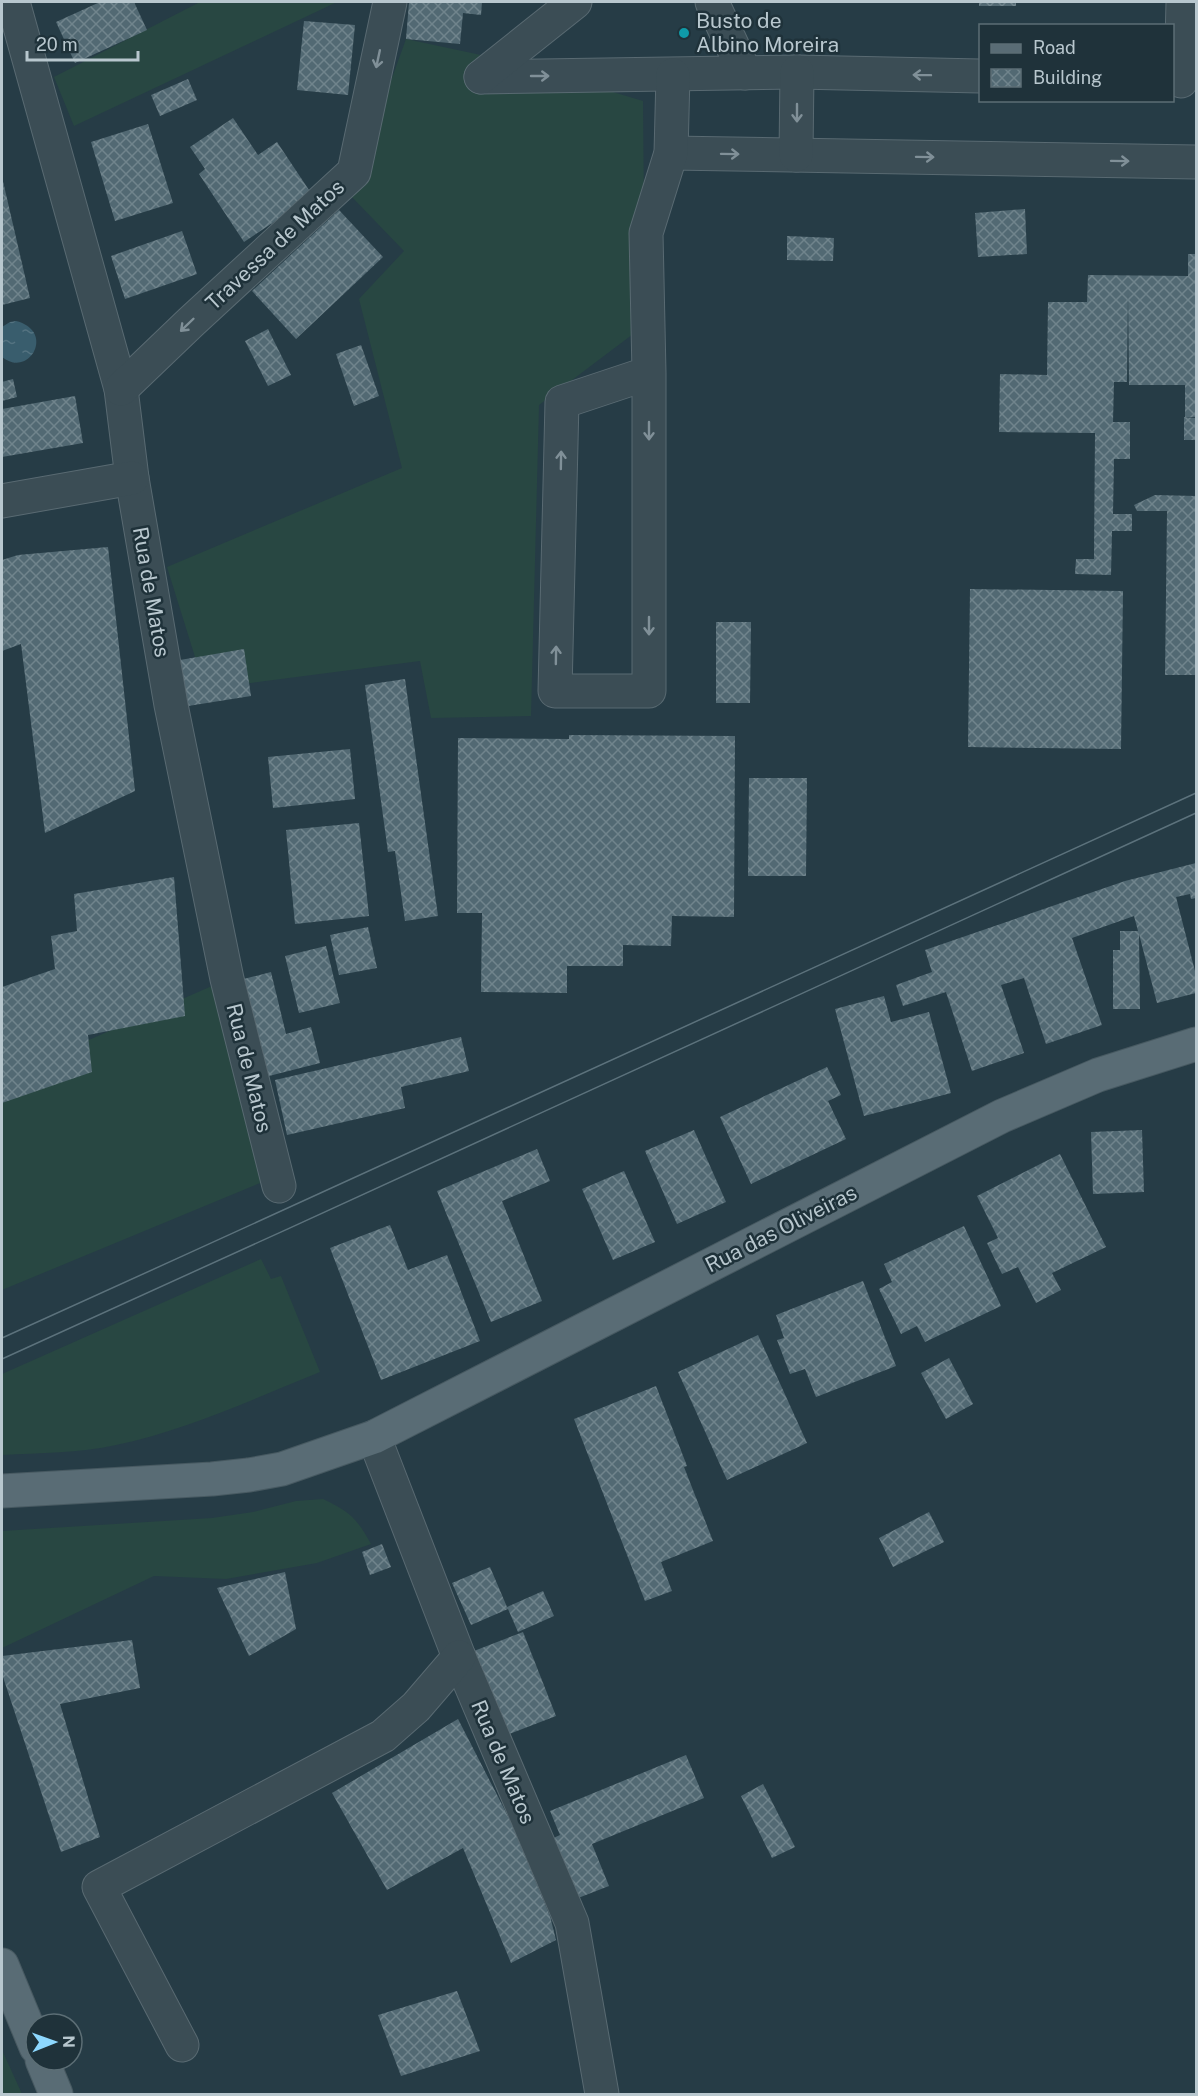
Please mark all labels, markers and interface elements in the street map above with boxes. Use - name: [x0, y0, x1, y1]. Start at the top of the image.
- place label: Busto de Albino Moreira: [696, 8, 839, 57]
- scale bar: [27, 24, 138, 62]
- legend: [979, 24, 1174, 102]
- marker: Busto de Albino Moreira: [677, 26, 691, 40]
- text: 20 m: [36, 34, 78, 55]
- text: Road: [1033, 37, 1076, 58]
- one-way arrow: [372, 48, 383, 68]
- text: Building: [1033, 67, 1102, 88]
- one-way arrow: [913, 69, 933, 81]
- one-way arrow: [529, 70, 549, 82]
- one-way arrow: [791, 103, 803, 123]
- one-way arrow: [719, 148, 739, 159]
- one-way arrow: [914, 152, 934, 163]
- one-way arrow: [1109, 155, 1129, 167]
- street label: Travessa de Matos: [200, 174, 349, 315]
- one-way arrow: [180, 318, 195, 332]
- one-way arrow: [643, 421, 655, 441]
- one-way arrow: [555, 450, 566, 470]
- street label: Rua de Matos: [128, 525, 175, 659]
- one-way arrow: [643, 616, 655, 636]
- one-way arrow: [550, 645, 562, 665]
- street label: Rua de Matos: [221, 1001, 278, 1135]
- street label: Rua das Oliveiras: [701, 1180, 861, 1278]
- street label: Rua de Matos: [466, 1696, 541, 1827]
- north arrow: [24, 2012, 84, 2072]
- text: N: [59, 2035, 78, 2048]

